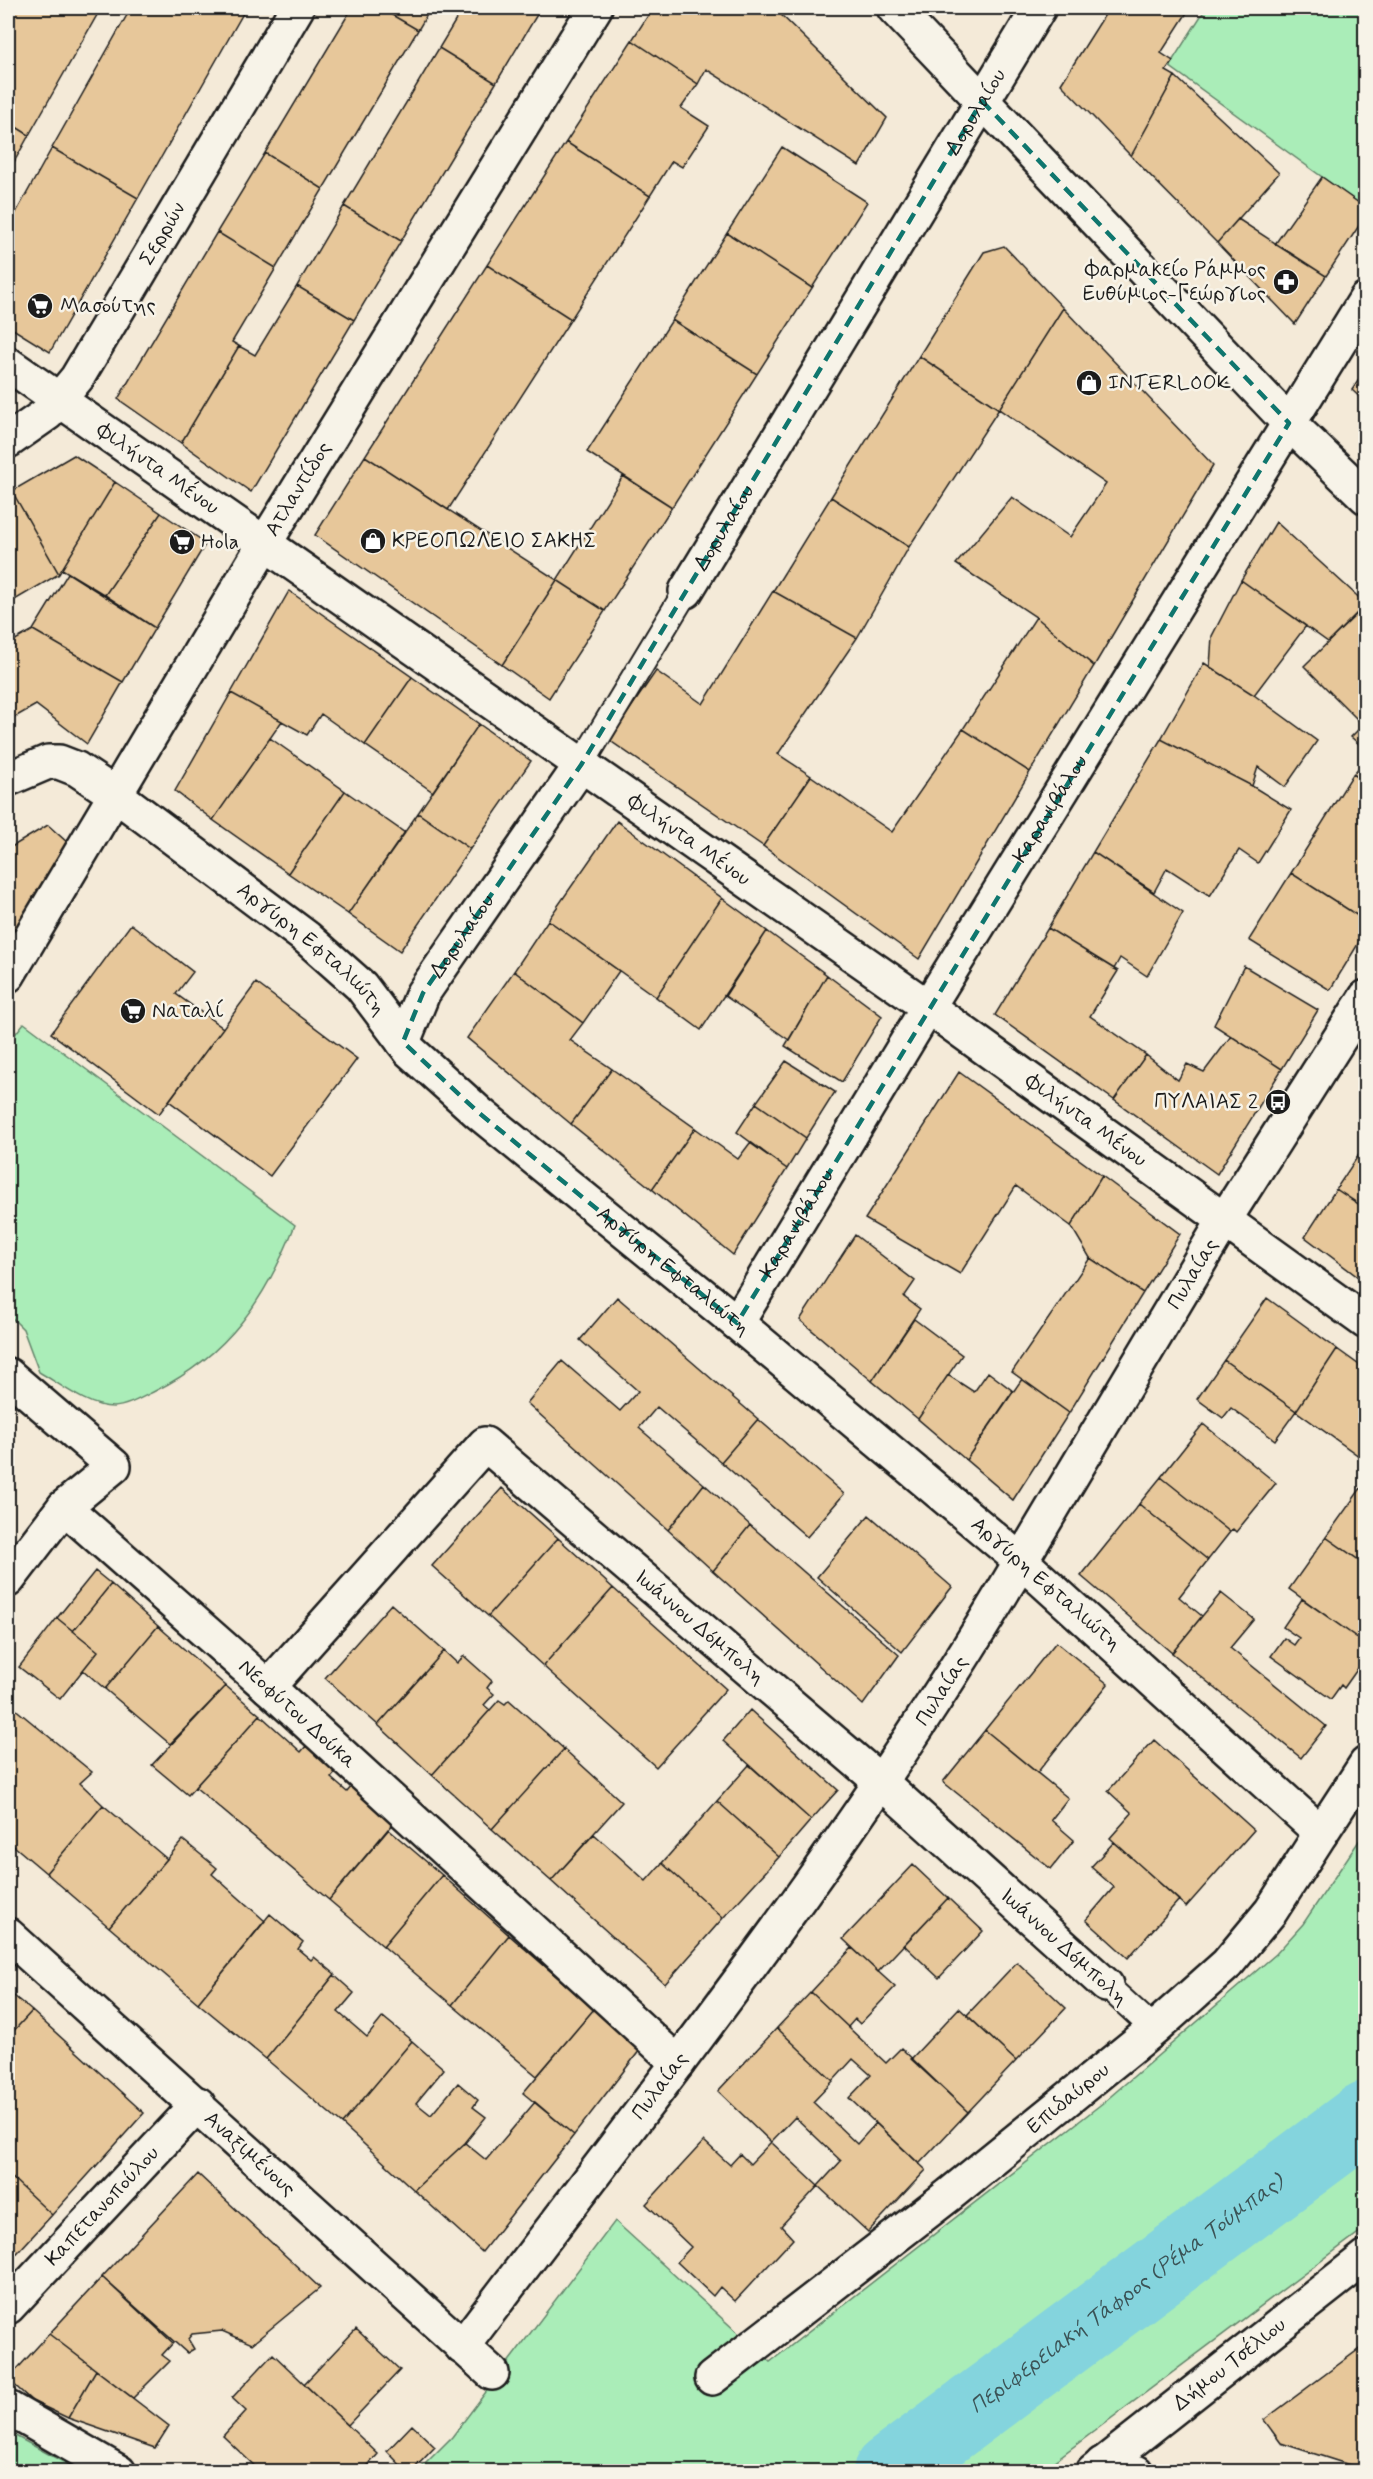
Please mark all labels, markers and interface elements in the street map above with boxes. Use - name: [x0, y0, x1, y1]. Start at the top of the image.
- street label: Δορυλαίου: [939, 63, 1013, 160]
- street label: Σερρών: [133, 197, 192, 271]
- place label: Φαρμακείο Ράμμος Ευθύμιος-Γεώργιος: [1083, 256, 1266, 308]
- pharmacy icon: Φαρμακείο Ράμμος Ευθύμιος-Γεώργιος: [1271, 267, 1301, 297]
- supermarket icon: Μασούτης: [25, 291, 55, 321]
- place label: Μασούτης: [60, 292, 156, 320]
- shop icon: INTERLOOK: [1074, 368, 1104, 398]
- place label: INTERLOOK: [1108, 369, 1231, 397]
- street label: Φιλήντα Μένου: [90, 416, 225, 521]
- street label: Ατλαντίδος: [258, 436, 338, 542]
- street label: Δορυλαίου: [687, 479, 761, 576]
- shop icon: ΚΡΕΟΠΩΛΕΙΟ ΣΑΚΗΣ: [358, 526, 388, 556]
- supermarket icon: Hola: [167, 527, 197, 557]
- place label: ΚΡΕΟΠΩΛΕΙΟ ΣΑΚΗΣ: [392, 527, 596, 555]
- place label: Hola: [201, 528, 239, 556]
- street label: Καρανιβάλου: [1006, 750, 1095, 869]
- street label: Φιλήντα Μένου: [621, 787, 756, 893]
- street label: Αργύρη Εφταλιώτη: [231, 876, 393, 1021]
- street label: Δορυλαίου: [423, 889, 501, 984]
- supermarket icon: Ναταλί: [118, 996, 148, 1026]
- place label: Ναταλί: [152, 997, 223, 1025]
- street label: Φιλήντα Μένου: [1019, 1067, 1152, 1174]
- bus stop icon: ΠΥΛΑΙΑΣ 2: [1263, 1087, 1293, 1117]
- place label: ΠΥΛΑΙΑΣ 2: [1154, 1088, 1258, 1116]
- street label: Καρανιβάλου: [753, 1164, 841, 1283]
- street label: Αργύρη Εφταλιώτη: [590, 1200, 756, 1342]
- street label: Πυλαίας: [1161, 1233, 1225, 1315]
- street label: Αργύρη Εφταλιώτη: [965, 1511, 1127, 1657]
- street label: Ιωάννου Δόμπολη: [628, 1563, 771, 1691]
- street label: Πυλαίας: [909, 1650, 975, 1732]
- street label: Νεοφύτου Δούκα: [232, 1653, 362, 1775]
- street label: Ιωάννου Δόμπολη: [994, 1882, 1134, 2012]
- street label: Πυλαίας: [625, 2046, 695, 2126]
- street label: Επιδαύρου: [1021, 2056, 1116, 2140]
- street label: Αναξιμένους: [198, 2105, 302, 2203]
- street label: Καπετανοπούλου: [39, 2140, 166, 2273]
- water label: Περιφερειακή Τάφρος (Ρέμα Τούμπας): [965, 2167, 1292, 2421]
- street label: Δήμου Τσέλιου: [1167, 2311, 1292, 2418]

